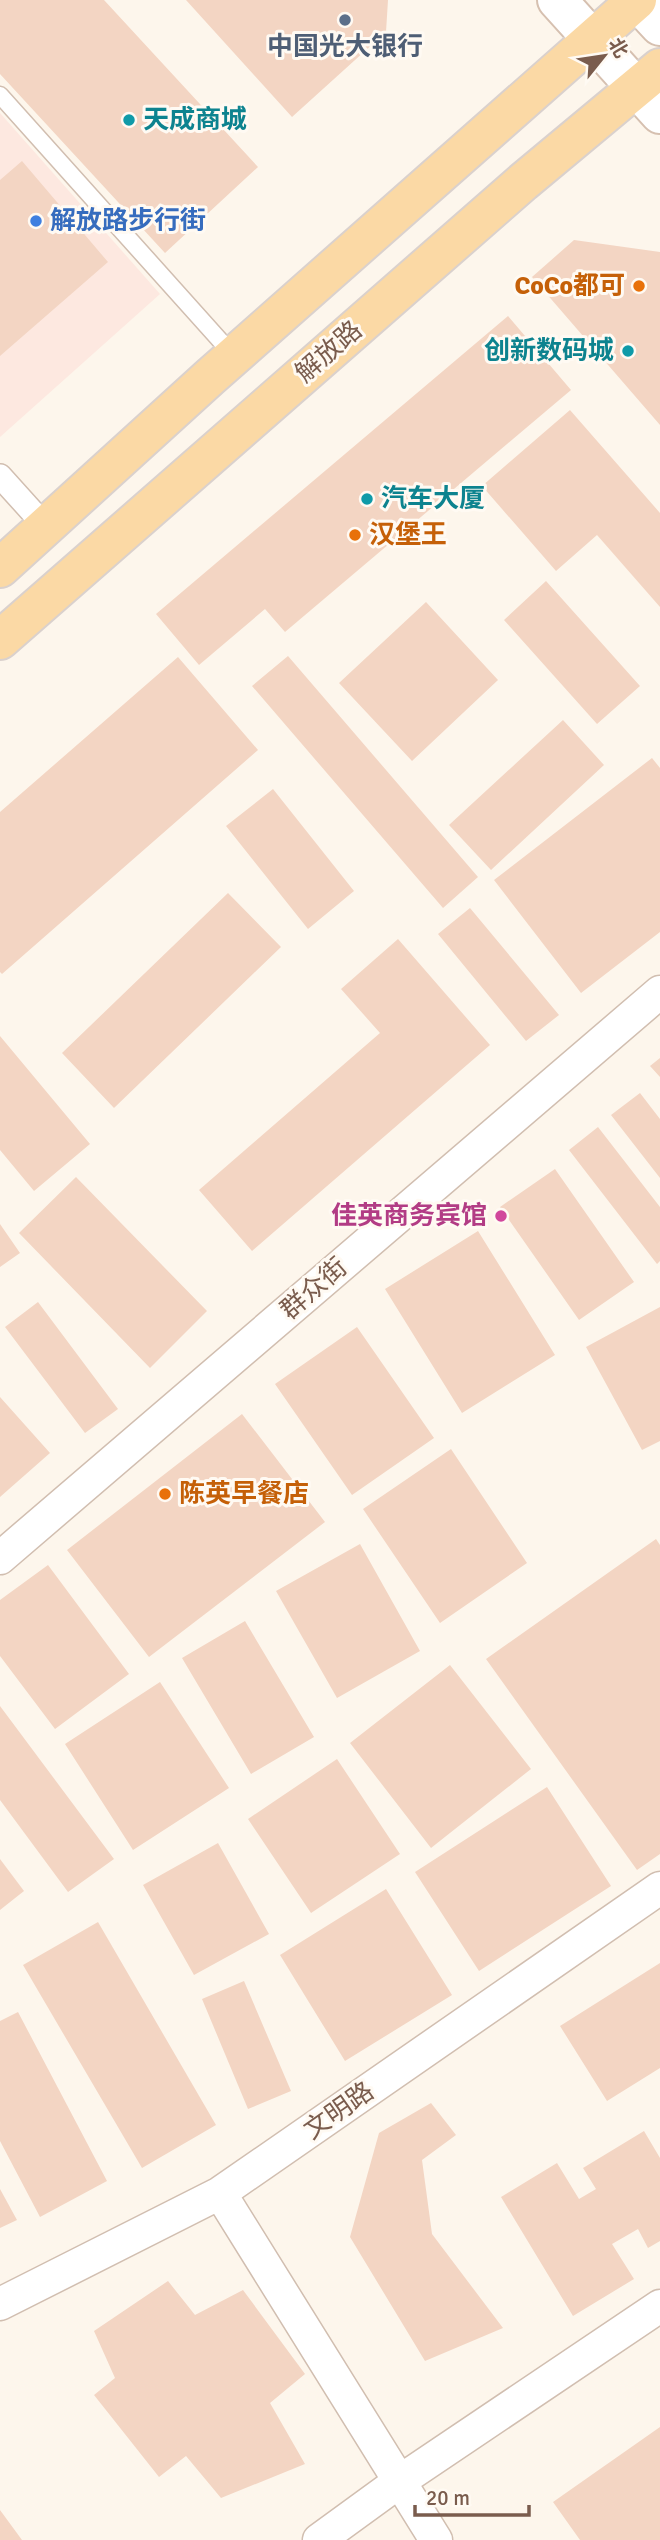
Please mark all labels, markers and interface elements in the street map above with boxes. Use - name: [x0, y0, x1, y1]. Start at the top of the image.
- marker: 中国光大银行: [337, 12, 353, 28]
- north arrow: [569, 21, 639, 91]
- place label: 中国光大银行: [267, 31, 423, 63]
- text: 北: [603, 34, 633, 62]
- place label: 天成商城: [143, 104, 247, 136]
- marker: 天成商城: [121, 112, 137, 128]
- place label: 解放路步行街: [50, 205, 206, 237]
- marker: 解放路步行街: [28, 213, 44, 229]
- place label: CoCo都可: [514, 270, 625, 302]
- marker: CoCo都可: [631, 278, 647, 294]
- street label: 解放路: [289, 314, 369, 390]
- place label: 创新数码城: [484, 335, 614, 367]
- marker: 创新数码城: [620, 343, 636, 359]
- place label: 汽车大厦: [381, 483, 485, 515]
- marker: 汽车大厦: [359, 491, 375, 507]
- place label: 汉堡王: [369, 519, 447, 551]
- marker: 汉堡王: [347, 527, 363, 543]
- place label: 佳英商务宾馆: [331, 1200, 487, 1232]
- marker: 佳英商务宾馆: [493, 1208, 509, 1224]
- street label: 群众街: [274, 1251, 354, 1327]
- place label: 陈英早餐店: [179, 1478, 309, 1510]
- marker: 陈英早餐店: [157, 1486, 173, 1502]
- street label: 文明路: [298, 2076, 380, 2146]
- scale bar: [415, 2474, 529, 2518]
- text: 20 m: [426, 2485, 470, 2511]

